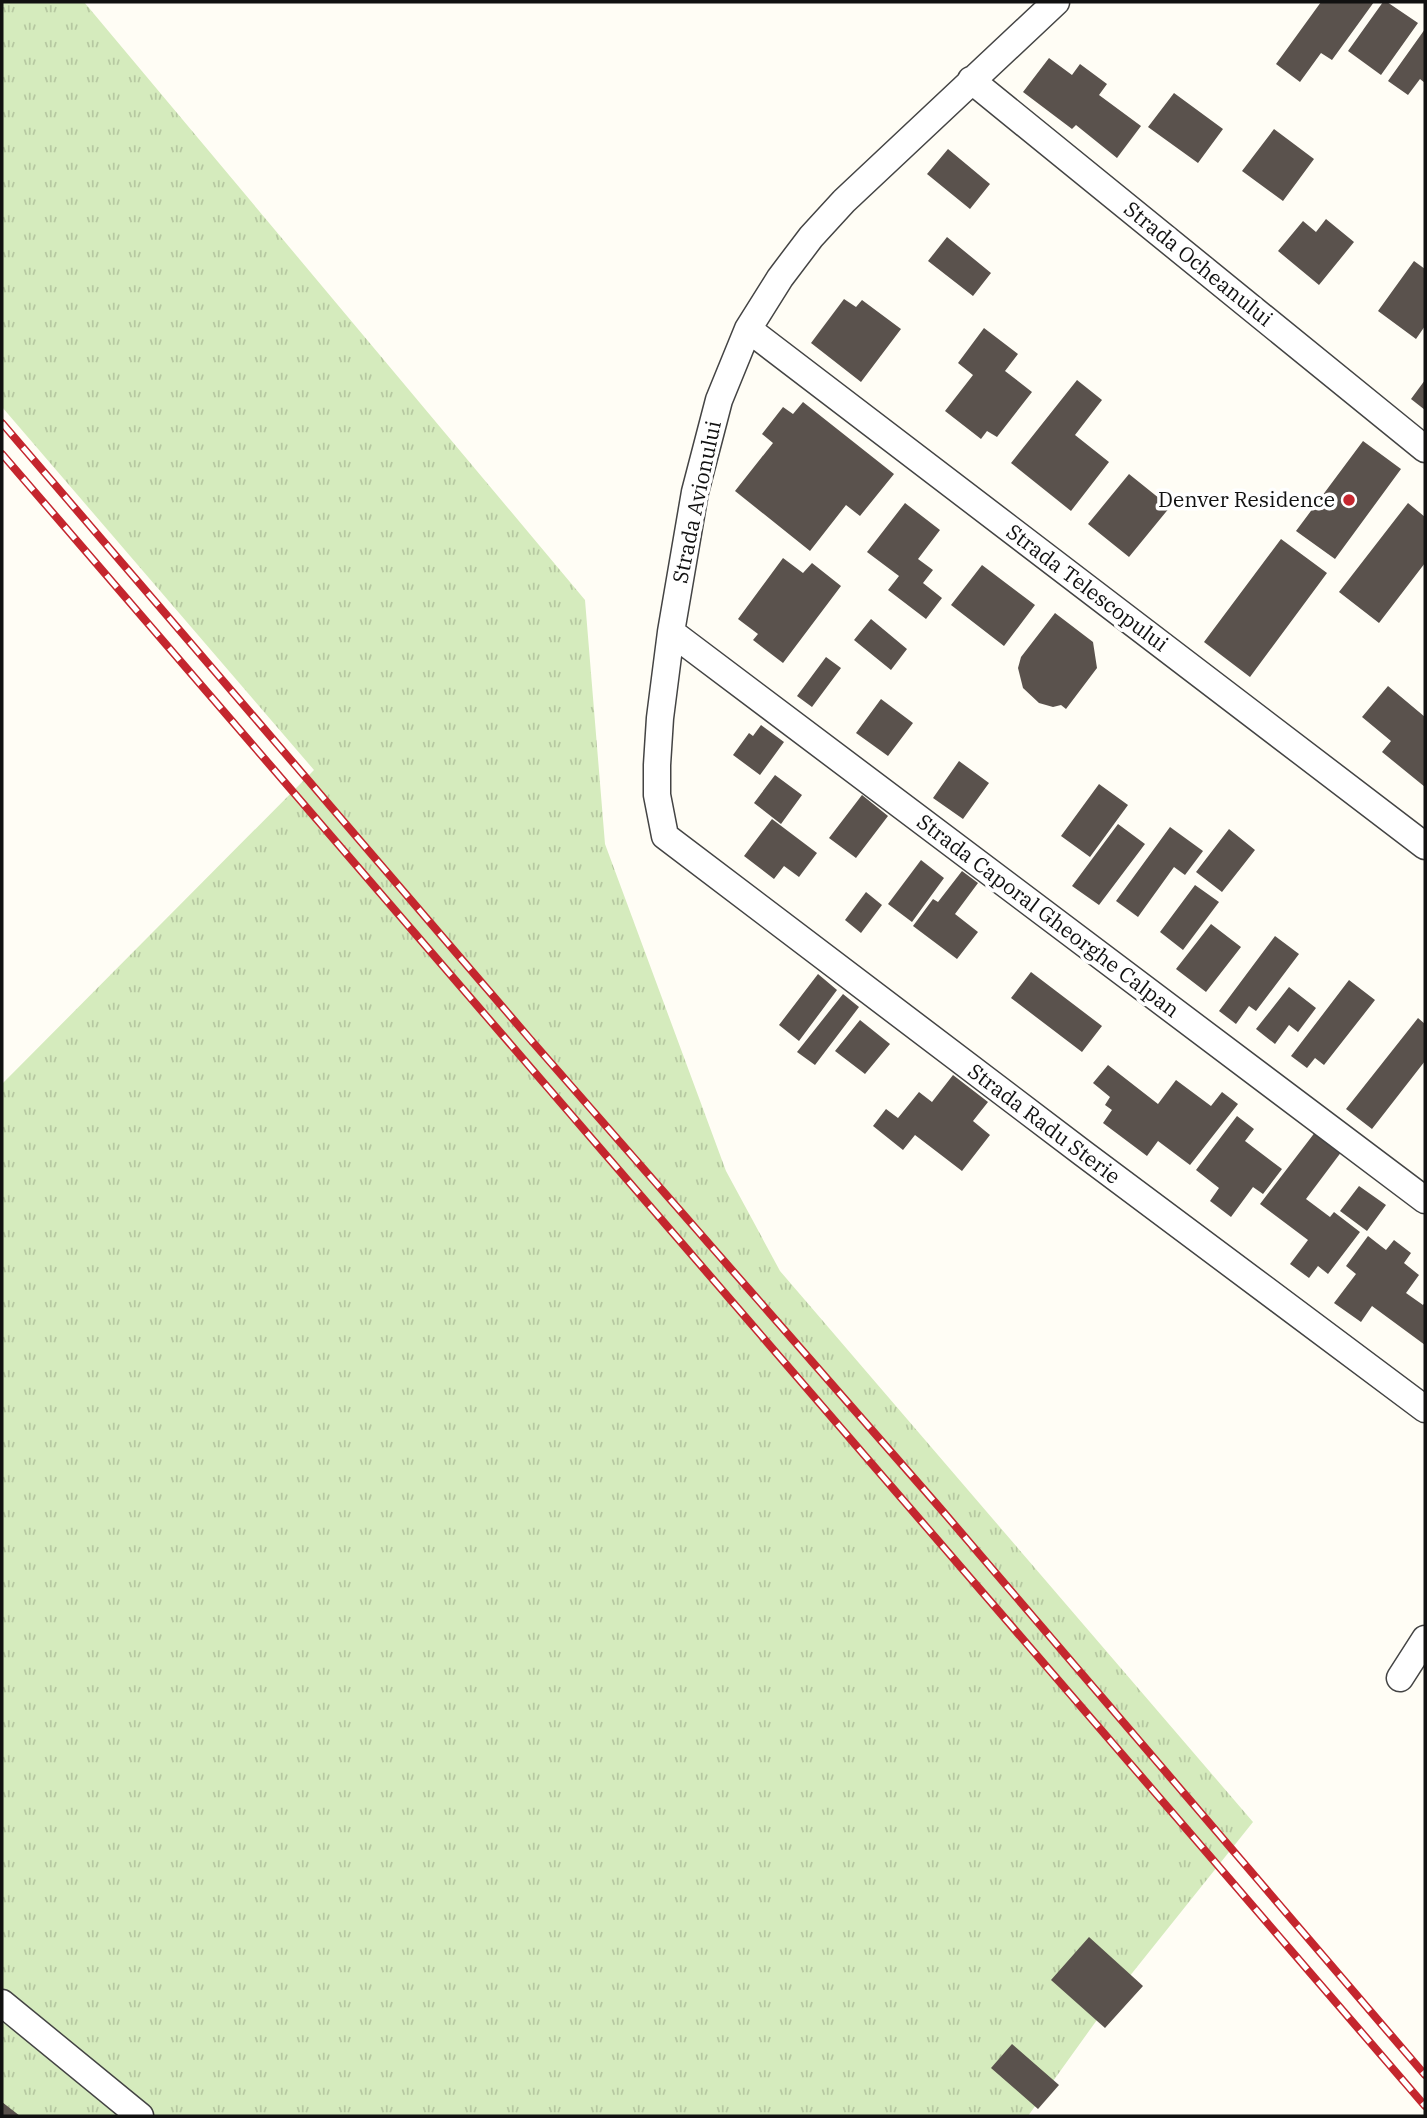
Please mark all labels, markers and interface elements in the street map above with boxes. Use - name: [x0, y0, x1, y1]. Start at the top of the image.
- street label: Strada Ocheanului: [1118, 194, 1279, 332]
- street label: Strada Avionului: [665, 418, 727, 586]
- place label: Denver Residence: [1158, 485, 1335, 513]
- marker: Denver Residence: [1341, 492, 1357, 508]
- street label: Strada Telescopului: [1001, 517, 1174, 657]
- street label: Strada Caporal Gheorghe Calpan: [912, 807, 1186, 1023]
- street label: Strada Radu Sterie: [963, 1057, 1127, 1190]

